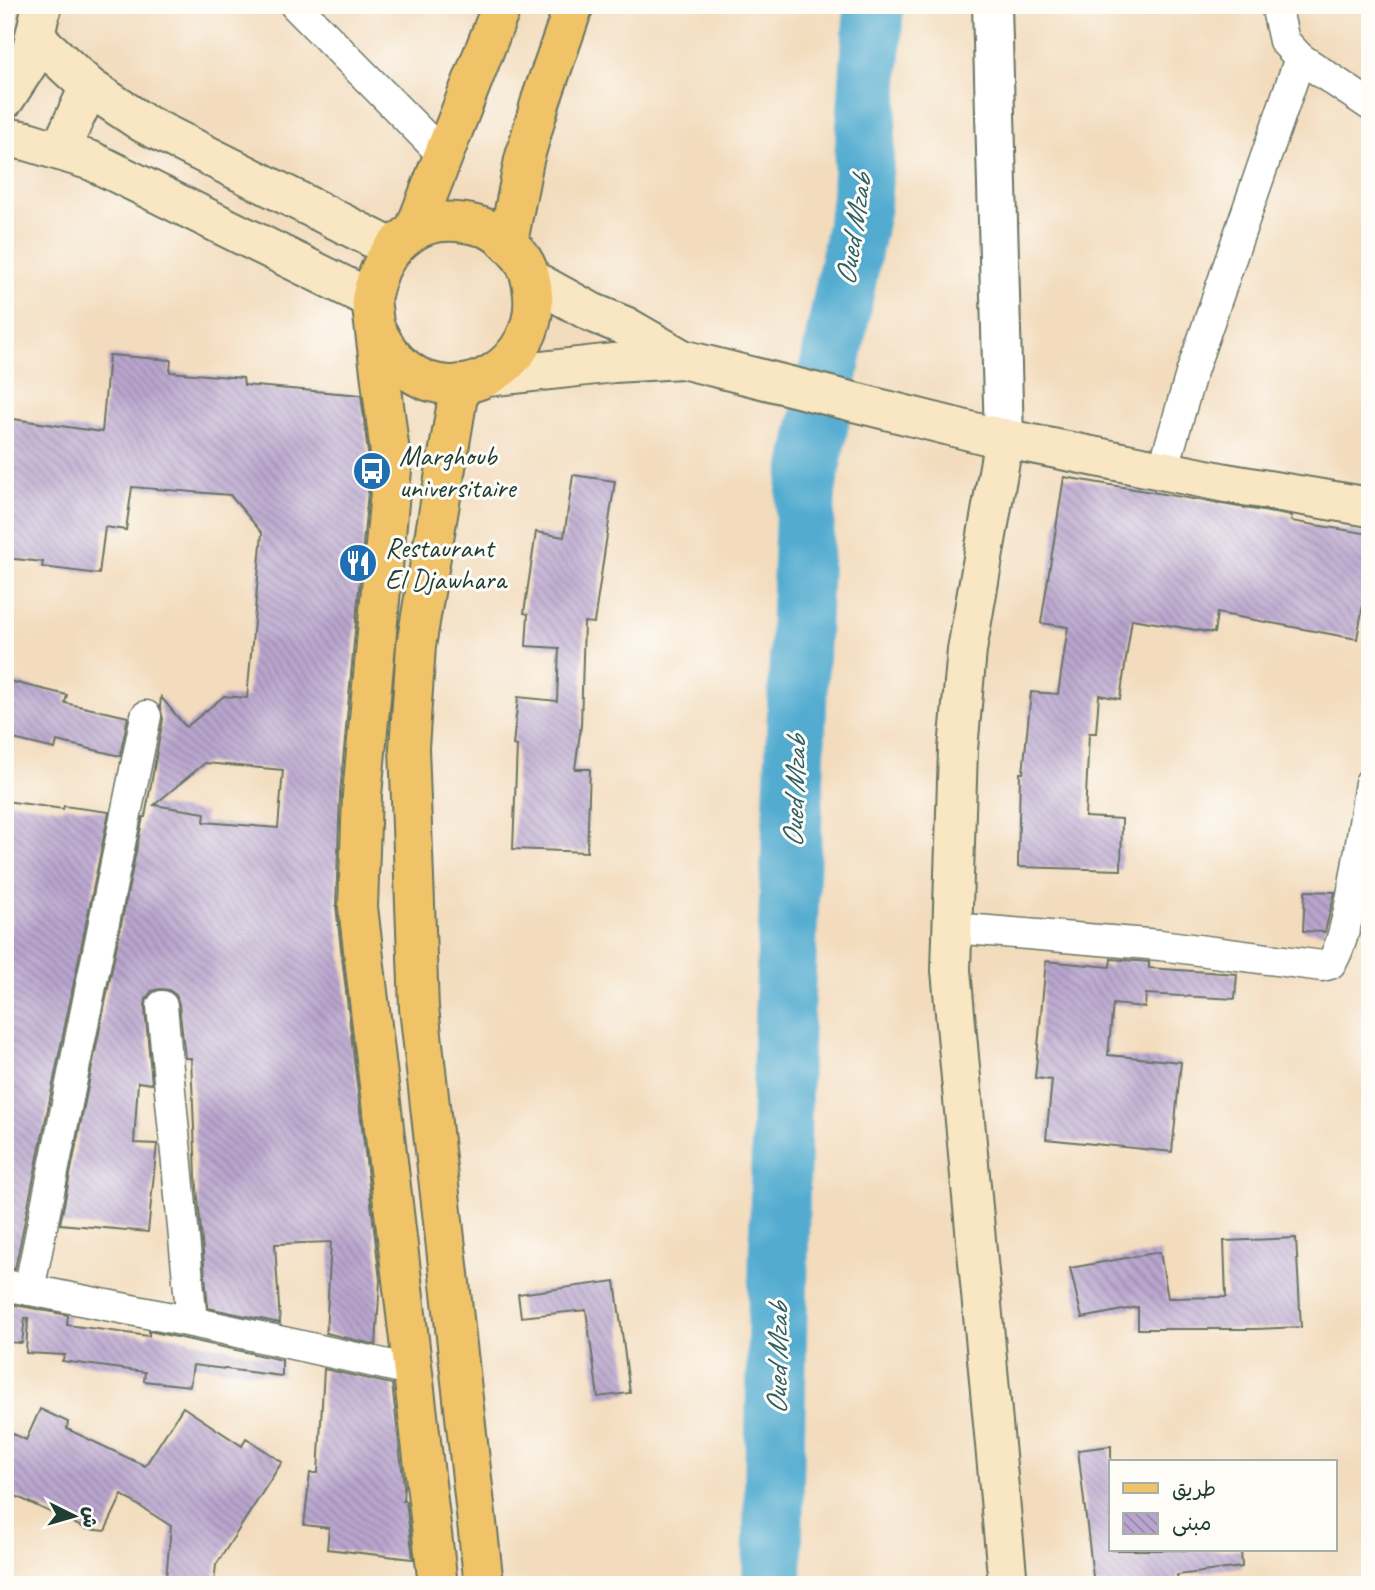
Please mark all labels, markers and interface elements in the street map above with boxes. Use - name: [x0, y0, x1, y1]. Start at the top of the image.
- water label: Oued Mzab: [826, 168, 881, 288]
- place label: Marghoub universitaire: [399, 438, 517, 505]
- bus stop icon: Marghoub universitaire: [351, 450, 393, 492]
- place label: Restaurant El Djawhara: [385, 530, 508, 597]
- restaurant icon: Restaurant El Djawhara: [337, 542, 379, 584]
- water label: Oued Mzab: [773, 732, 815, 848]
- water label: Oued Mzab: [757, 1299, 797, 1415]
- legend: [1109, 1460, 1336, 1552]
- text: طريق: [1172, 1476, 1216, 1502]
- north arrow: [38, 1482, 108, 1552]
- text: ش: [77, 1506, 103, 1529]
- text: مبنى: [1172, 1510, 1211, 1537]

